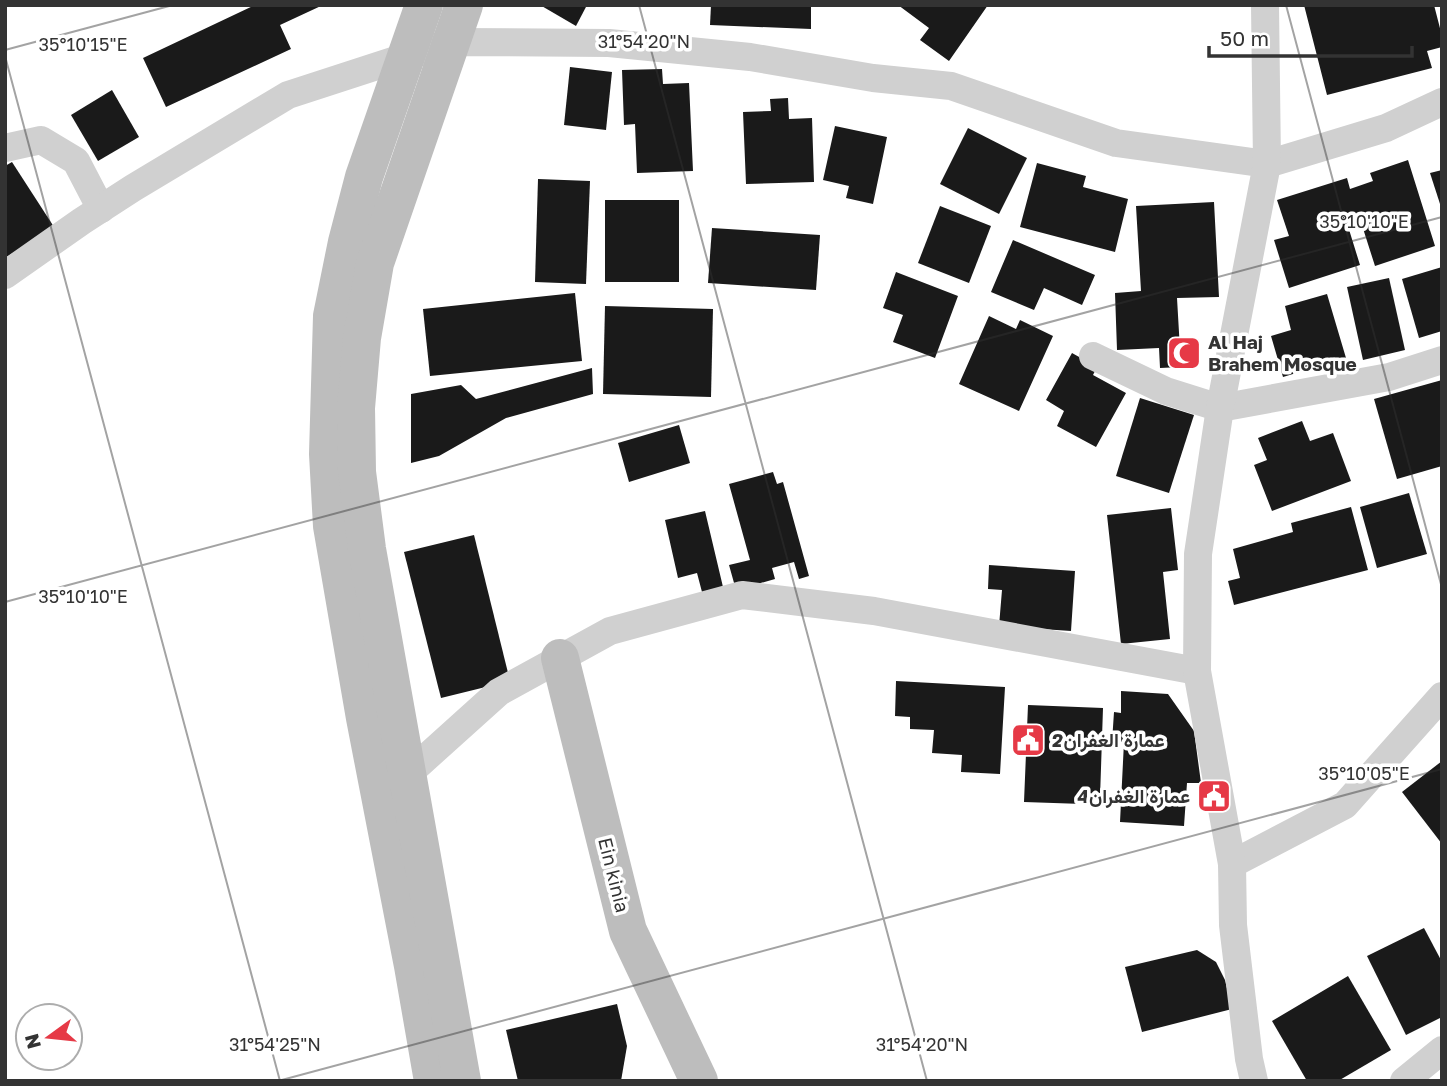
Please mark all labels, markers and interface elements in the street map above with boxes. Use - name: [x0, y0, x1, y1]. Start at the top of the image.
- scale bar: [1209, 14, 1412, 58]
- text: 50 m: [1220, 25, 1269, 51]
- text: 31°54'20"N: [598, 30, 690, 52]
- text: 35°10'15"E: [38, 33, 128, 55]
- text: 35°10'10"E: [1319, 210, 1409, 232]
- place label: Al Haj Brahem Mosque: [1208, 330, 1357, 375]
- mosque icon: Al Haj Brahem Mosque: [1165, 334, 1203, 372]
- text: 35°10'10"E: [38, 585, 128, 607]
- public building icon: عمارة الغفران2: [1009, 721, 1047, 759]
- place label: عمارة الغفران2: [1052, 728, 1165, 753]
- text: 35°10'05"E: [1318, 762, 1410, 784]
- public building icon: عمارة الغفران4: [1195, 777, 1233, 815]
- place label: عمارة الغفران4: [1077, 784, 1190, 809]
- street label: Ein kinia: [594, 835, 635, 915]
- north arrow: [14, 1002, 84, 1072]
- text: N: [19, 1032, 45, 1051]
- text: 31°54'25"N: [229, 1033, 321, 1055]
- text: 31°54'20"N: [876, 1033, 968, 1055]

